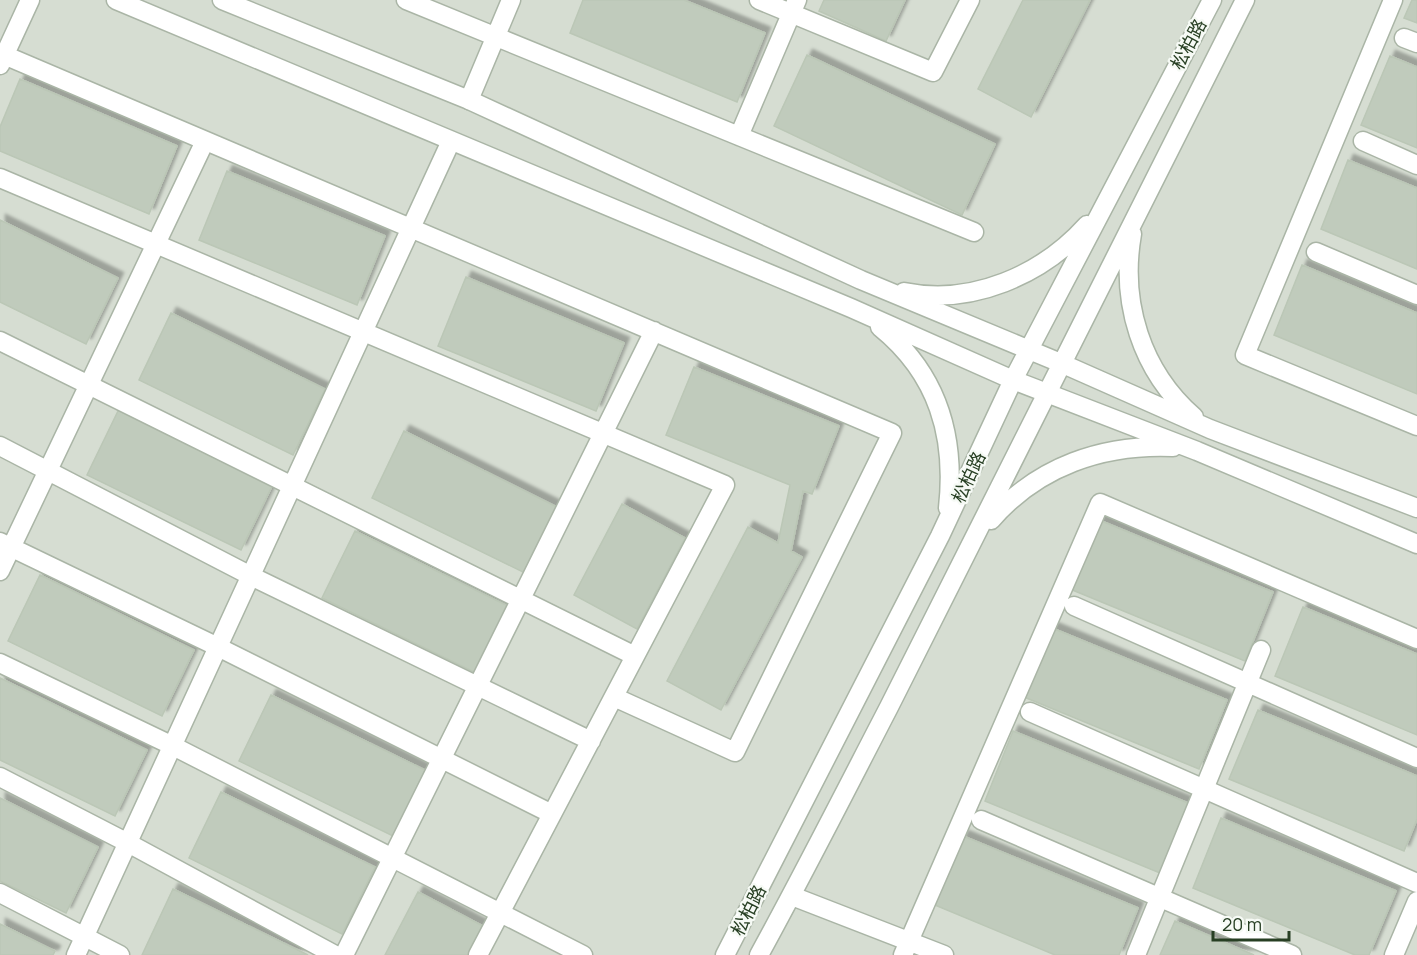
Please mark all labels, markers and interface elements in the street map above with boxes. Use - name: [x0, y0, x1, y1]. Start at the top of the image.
- street label: 松柏路: [1165, 15, 1211, 73]
- street label: 松柏路: [946, 447, 990, 507]
- street label: 松柏路: [725, 880, 771, 940]
- scale bar: [1213, 904, 1290, 942]
- text: 20 m: [1222, 912, 1262, 936]

